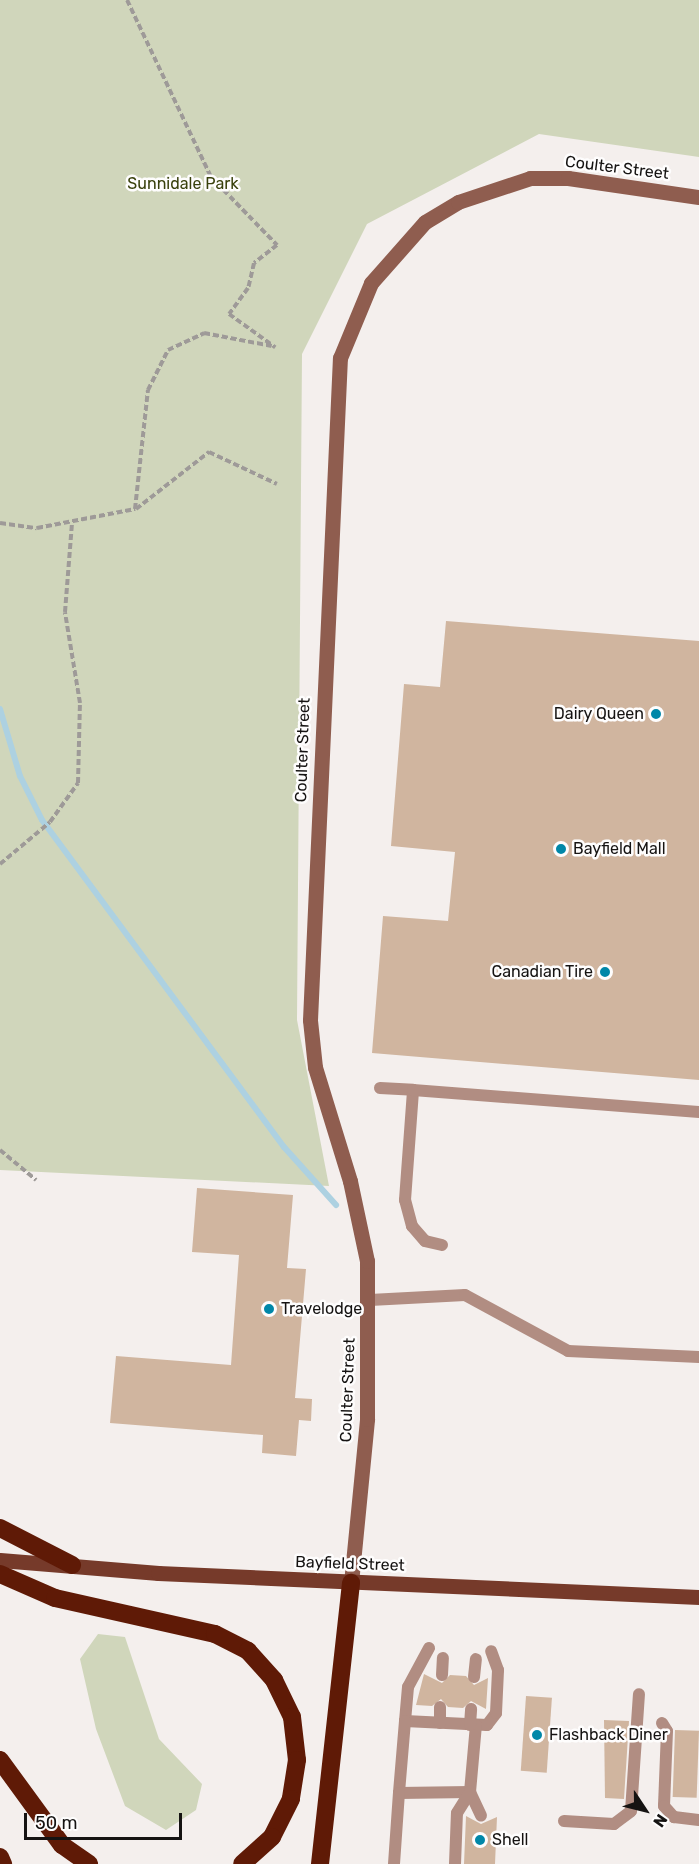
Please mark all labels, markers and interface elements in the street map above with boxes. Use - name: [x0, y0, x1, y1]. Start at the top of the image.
- street label: Coulter Street: [564, 152, 670, 184]
- park label: Sunnidale Park: [127, 174, 239, 194]
- street label: Coulter Street: [292, 697, 314, 803]
- place label: Dairy Queen: [553, 704, 644, 724]
- marker: Dairy Queen: [649, 707, 663, 721]
- place label: Bayfield Mall: [573, 839, 666, 859]
- marker: Bayfield Mall: [554, 842, 568, 856]
- place label: Canadian Tire: [491, 962, 593, 982]
- marker: Canadian Tire: [598, 965, 612, 979]
- place label: Travelodge: [281, 1299, 362, 1319]
- marker: Travelodge: [262, 1302, 276, 1316]
- street label: Coulter Street: [337, 1337, 359, 1443]
- street label: Bayfield Street: [295, 1552, 405, 1576]
- place label: Flashback Diner: [549, 1725, 668, 1745]
- marker: Flashback Diner: [530, 1728, 544, 1742]
- north arrow: [615, 1780, 675, 1840]
- scale bar: [27, 1801, 184, 1839]
- text: N: [649, 1810, 671, 1831]
- text: 50 m: [35, 1812, 78, 1834]
- place label: Shell: [492, 1830, 528, 1850]
- marker: Shell: [473, 1833, 487, 1847]

